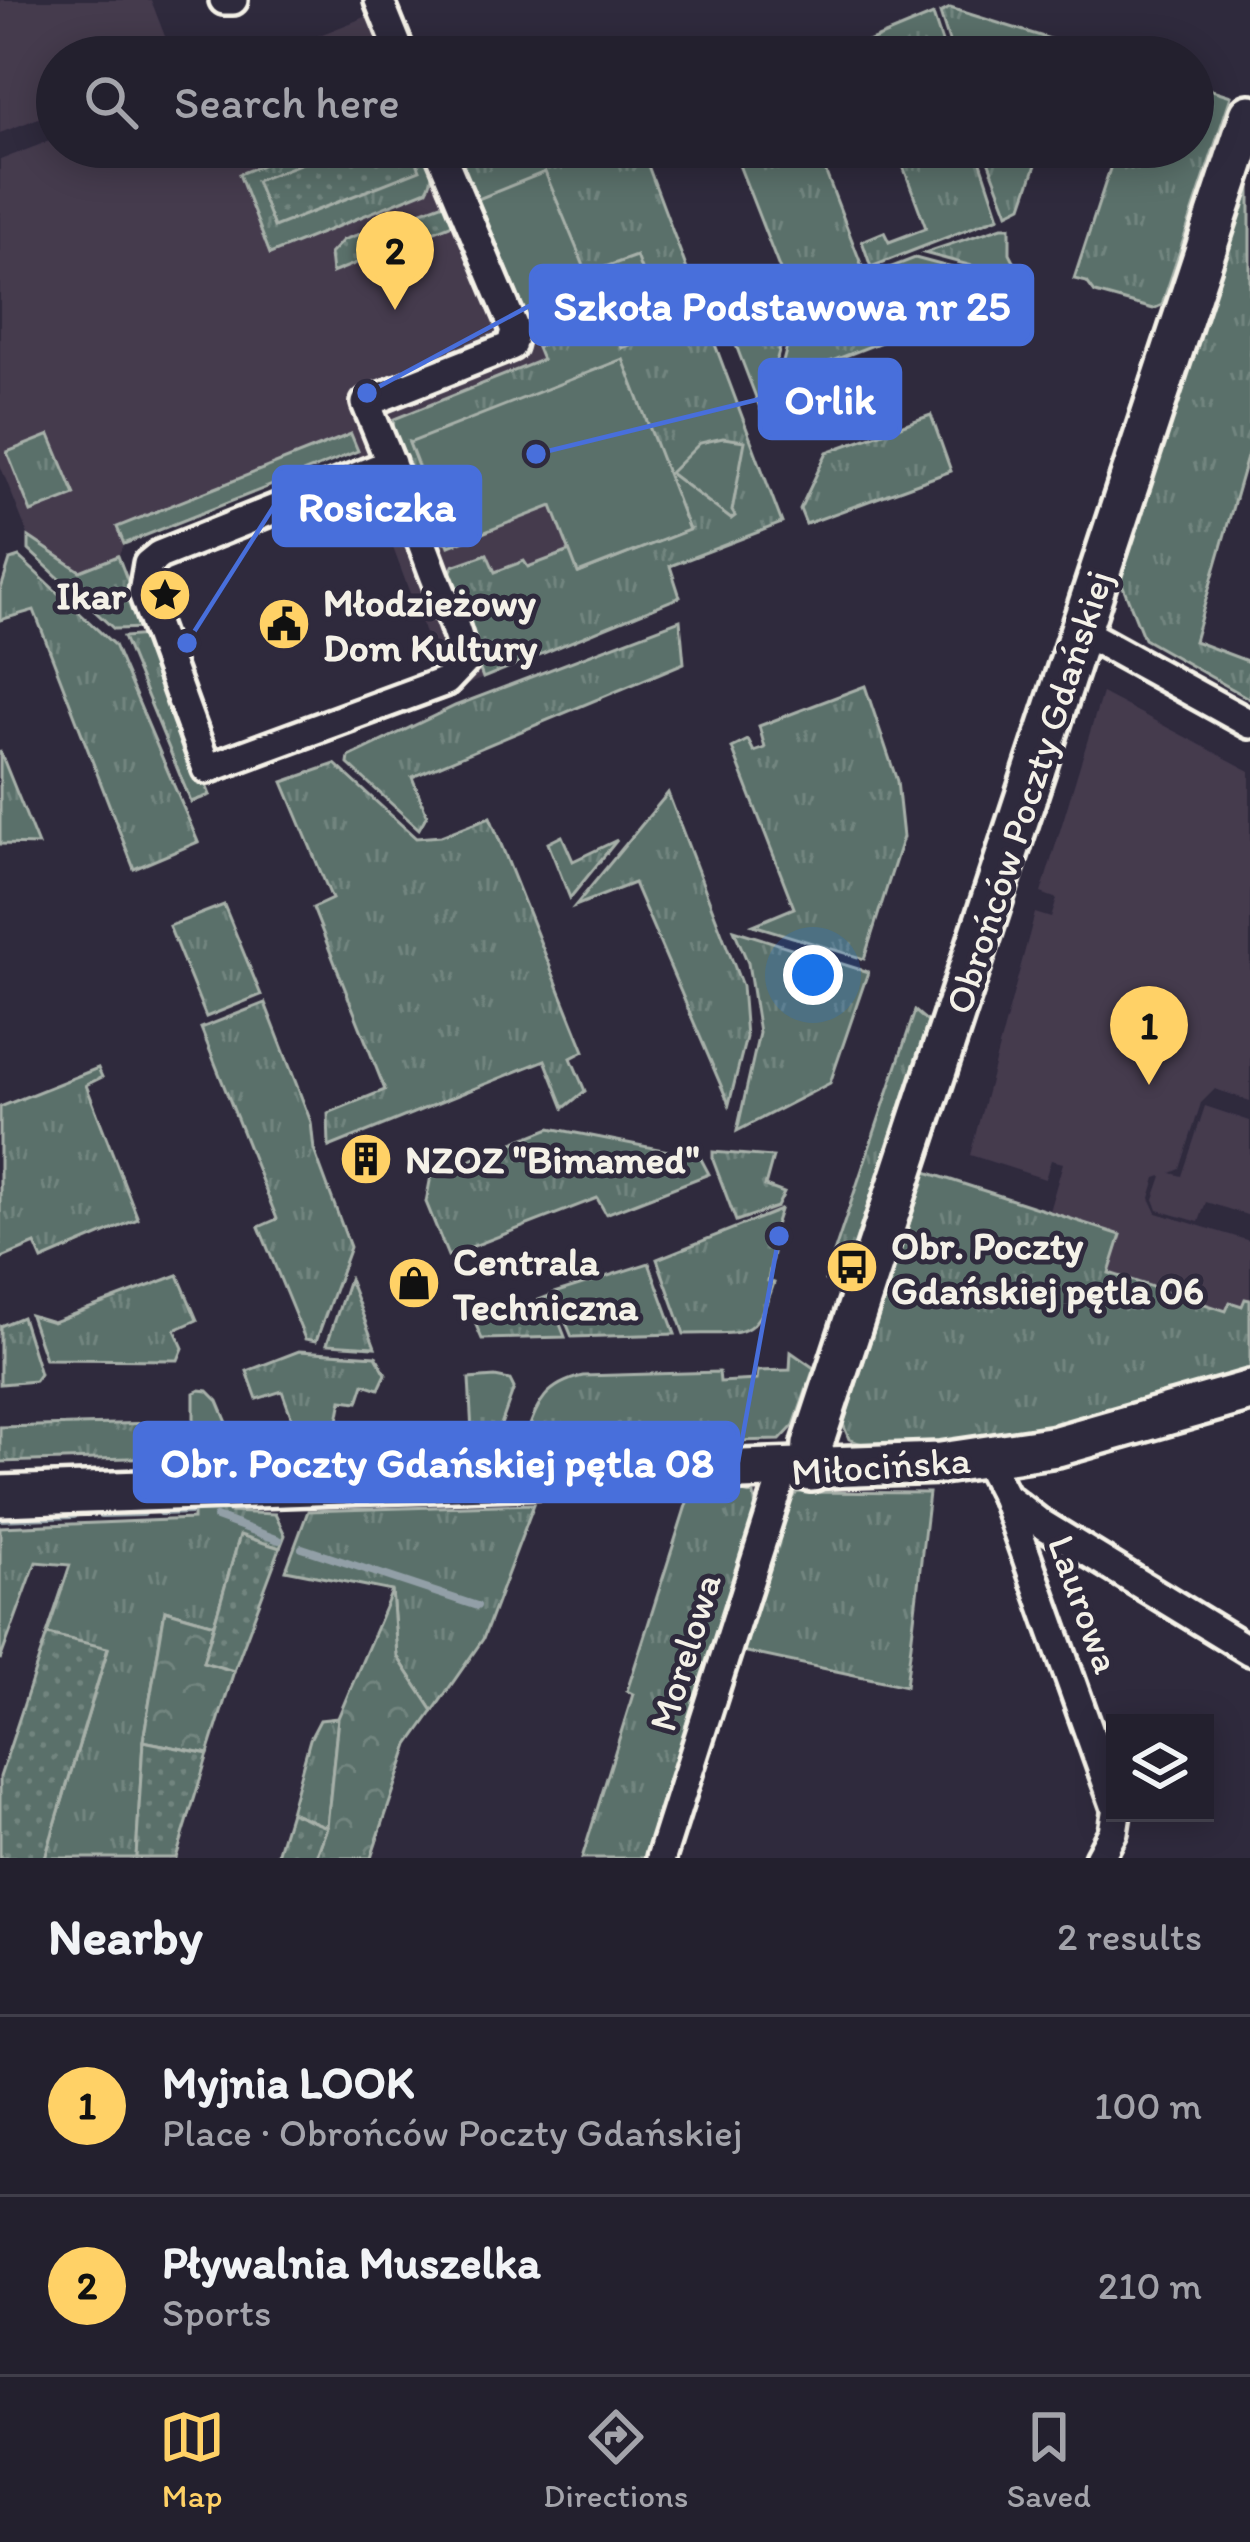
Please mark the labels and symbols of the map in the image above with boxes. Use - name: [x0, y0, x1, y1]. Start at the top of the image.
- pin: 2: [356, 211, 434, 310]
- callout: Szkoła Podstawowa nr 25: [531, 266, 1032, 344]
- text: Szkoła Podstawowa nr 25: [554, 280, 1010, 331]
- callout: Orlik: [760, 360, 900, 438]
- text: Orlik: [784, 374, 876, 425]
- callout: Rosiczka: [274, 467, 480, 545]
- text: Rosiczka: [298, 481, 456, 532]
- street label: Obrońców Poczty Gdańskiej: [934, 564, 1122, 1020]
- place icon: Ikar: [137, 567, 193, 623]
- place label: Ikar: [56, 572, 127, 619]
- place label: Młodzieżowy Dom Kultury: [323, 579, 538, 671]
- public building icon: Młodzieżowy Dom Kultury: [256, 596, 312, 652]
- your location: [783, 945, 843, 1005]
- pin: 1: [1110, 986, 1188, 1085]
- building icon: NZOZ "Bimamed": [338, 1131, 394, 1187]
- place label: NZOZ "Bimamed": [405, 1136, 700, 1183]
- place label: Obr. Poczty Gdańskiej pętla 06: [891, 1222, 1204, 1314]
- place label: Centrala Techniczna: [452, 1238, 639, 1330]
- bus stop icon: Obr. Poczty Gdańskiej pętla 06: [824, 1239, 880, 1295]
- shop icon: Centrala Techniczna: [386, 1255, 442, 1311]
- callout: Obr. Poczty Gdańskiej pętla 08: [135, 1423, 738, 1501]
- street label: Miłocińska: [790, 1436, 972, 1495]
- text: Obr. Poczty Gdańskiej pętla 08: [160, 1437, 714, 1488]
- street label: Laurowa: [1038, 1529, 1131, 1680]
- street label: Morelowa: [638, 1568, 731, 1737]

